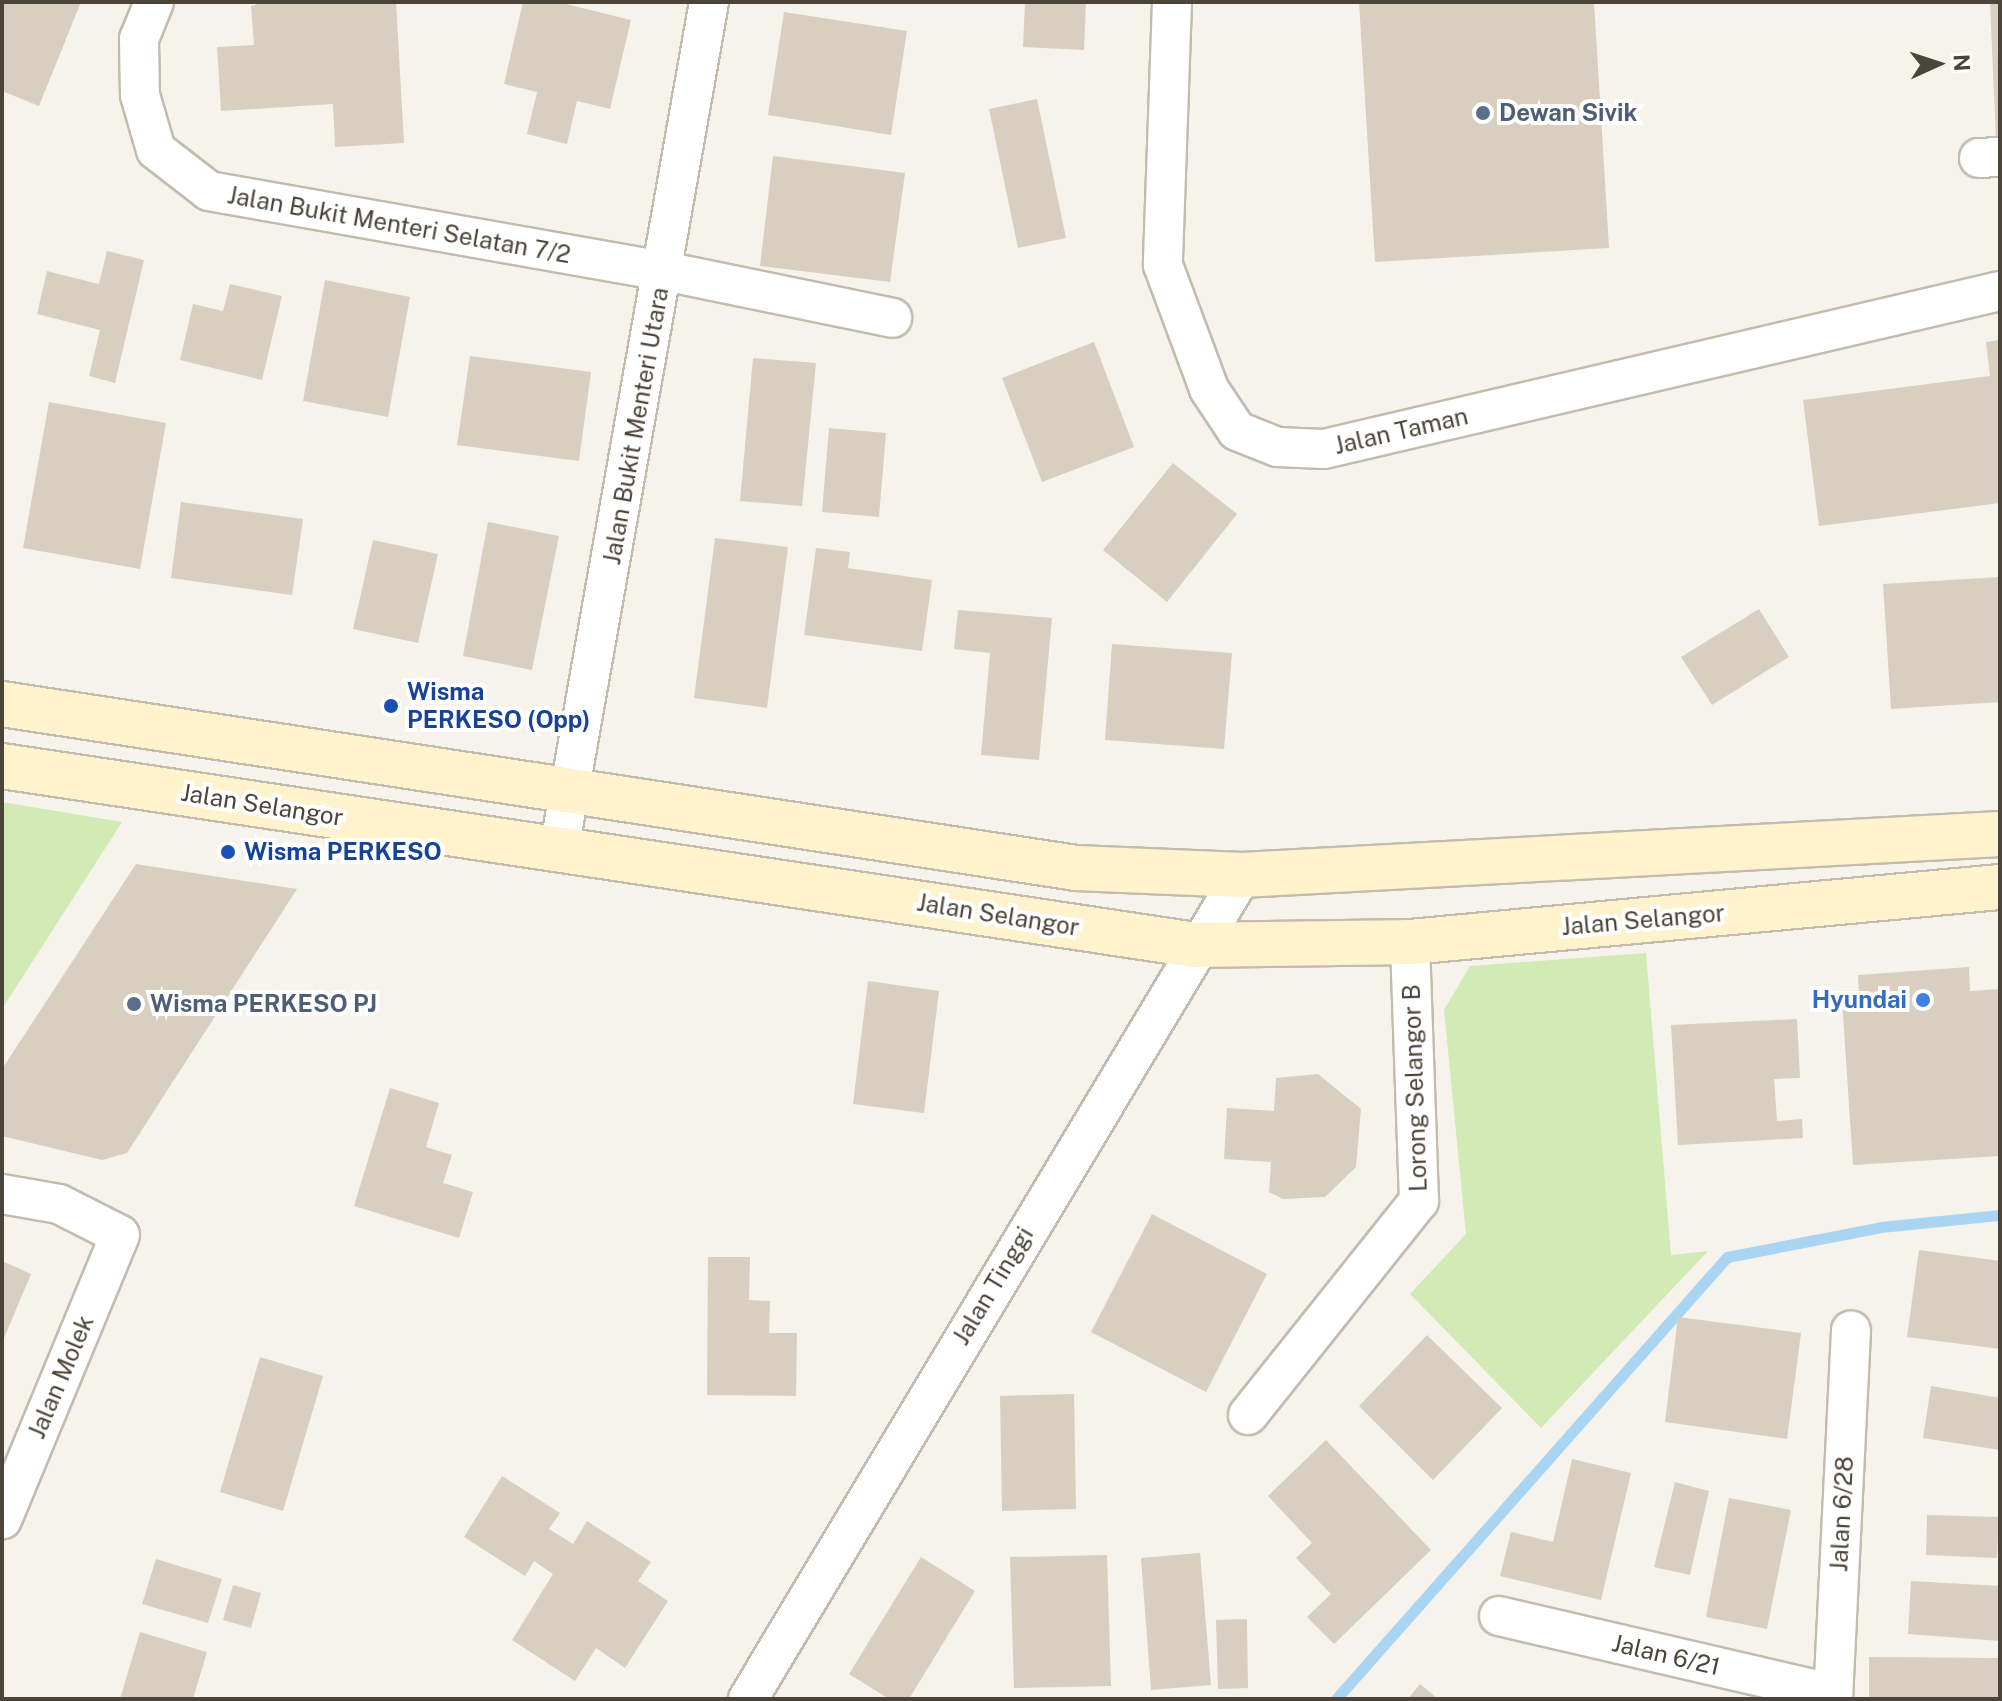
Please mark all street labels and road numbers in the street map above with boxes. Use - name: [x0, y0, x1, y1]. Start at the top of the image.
- street label: Jalan Bukit Menteri Selatan 7/2: [225, 181, 573, 269]
- street label: Jalan Bukit Menteri Utara: [597, 285, 675, 567]
- street label: Jalan Taman: [1331, 402, 1471, 460]
- street label: Jalan Selangor: [179, 778, 345, 832]
- street label: Jalan Selangor: [915, 888, 1081, 942]
- street label: Jalan Selangor: [1560, 899, 1726, 941]
- street label: Lorong Selangor B: [1397, 984, 1433, 1192]
- street label: Jalan Tinggi: [947, 1222, 1039, 1350]
- street label: Jalan Molek: [22, 1311, 100, 1443]
- street label: Jalan 6/28: [1825, 1455, 1859, 1573]
- street label: Jalan 6/21: [1609, 1629, 1723, 1681]

